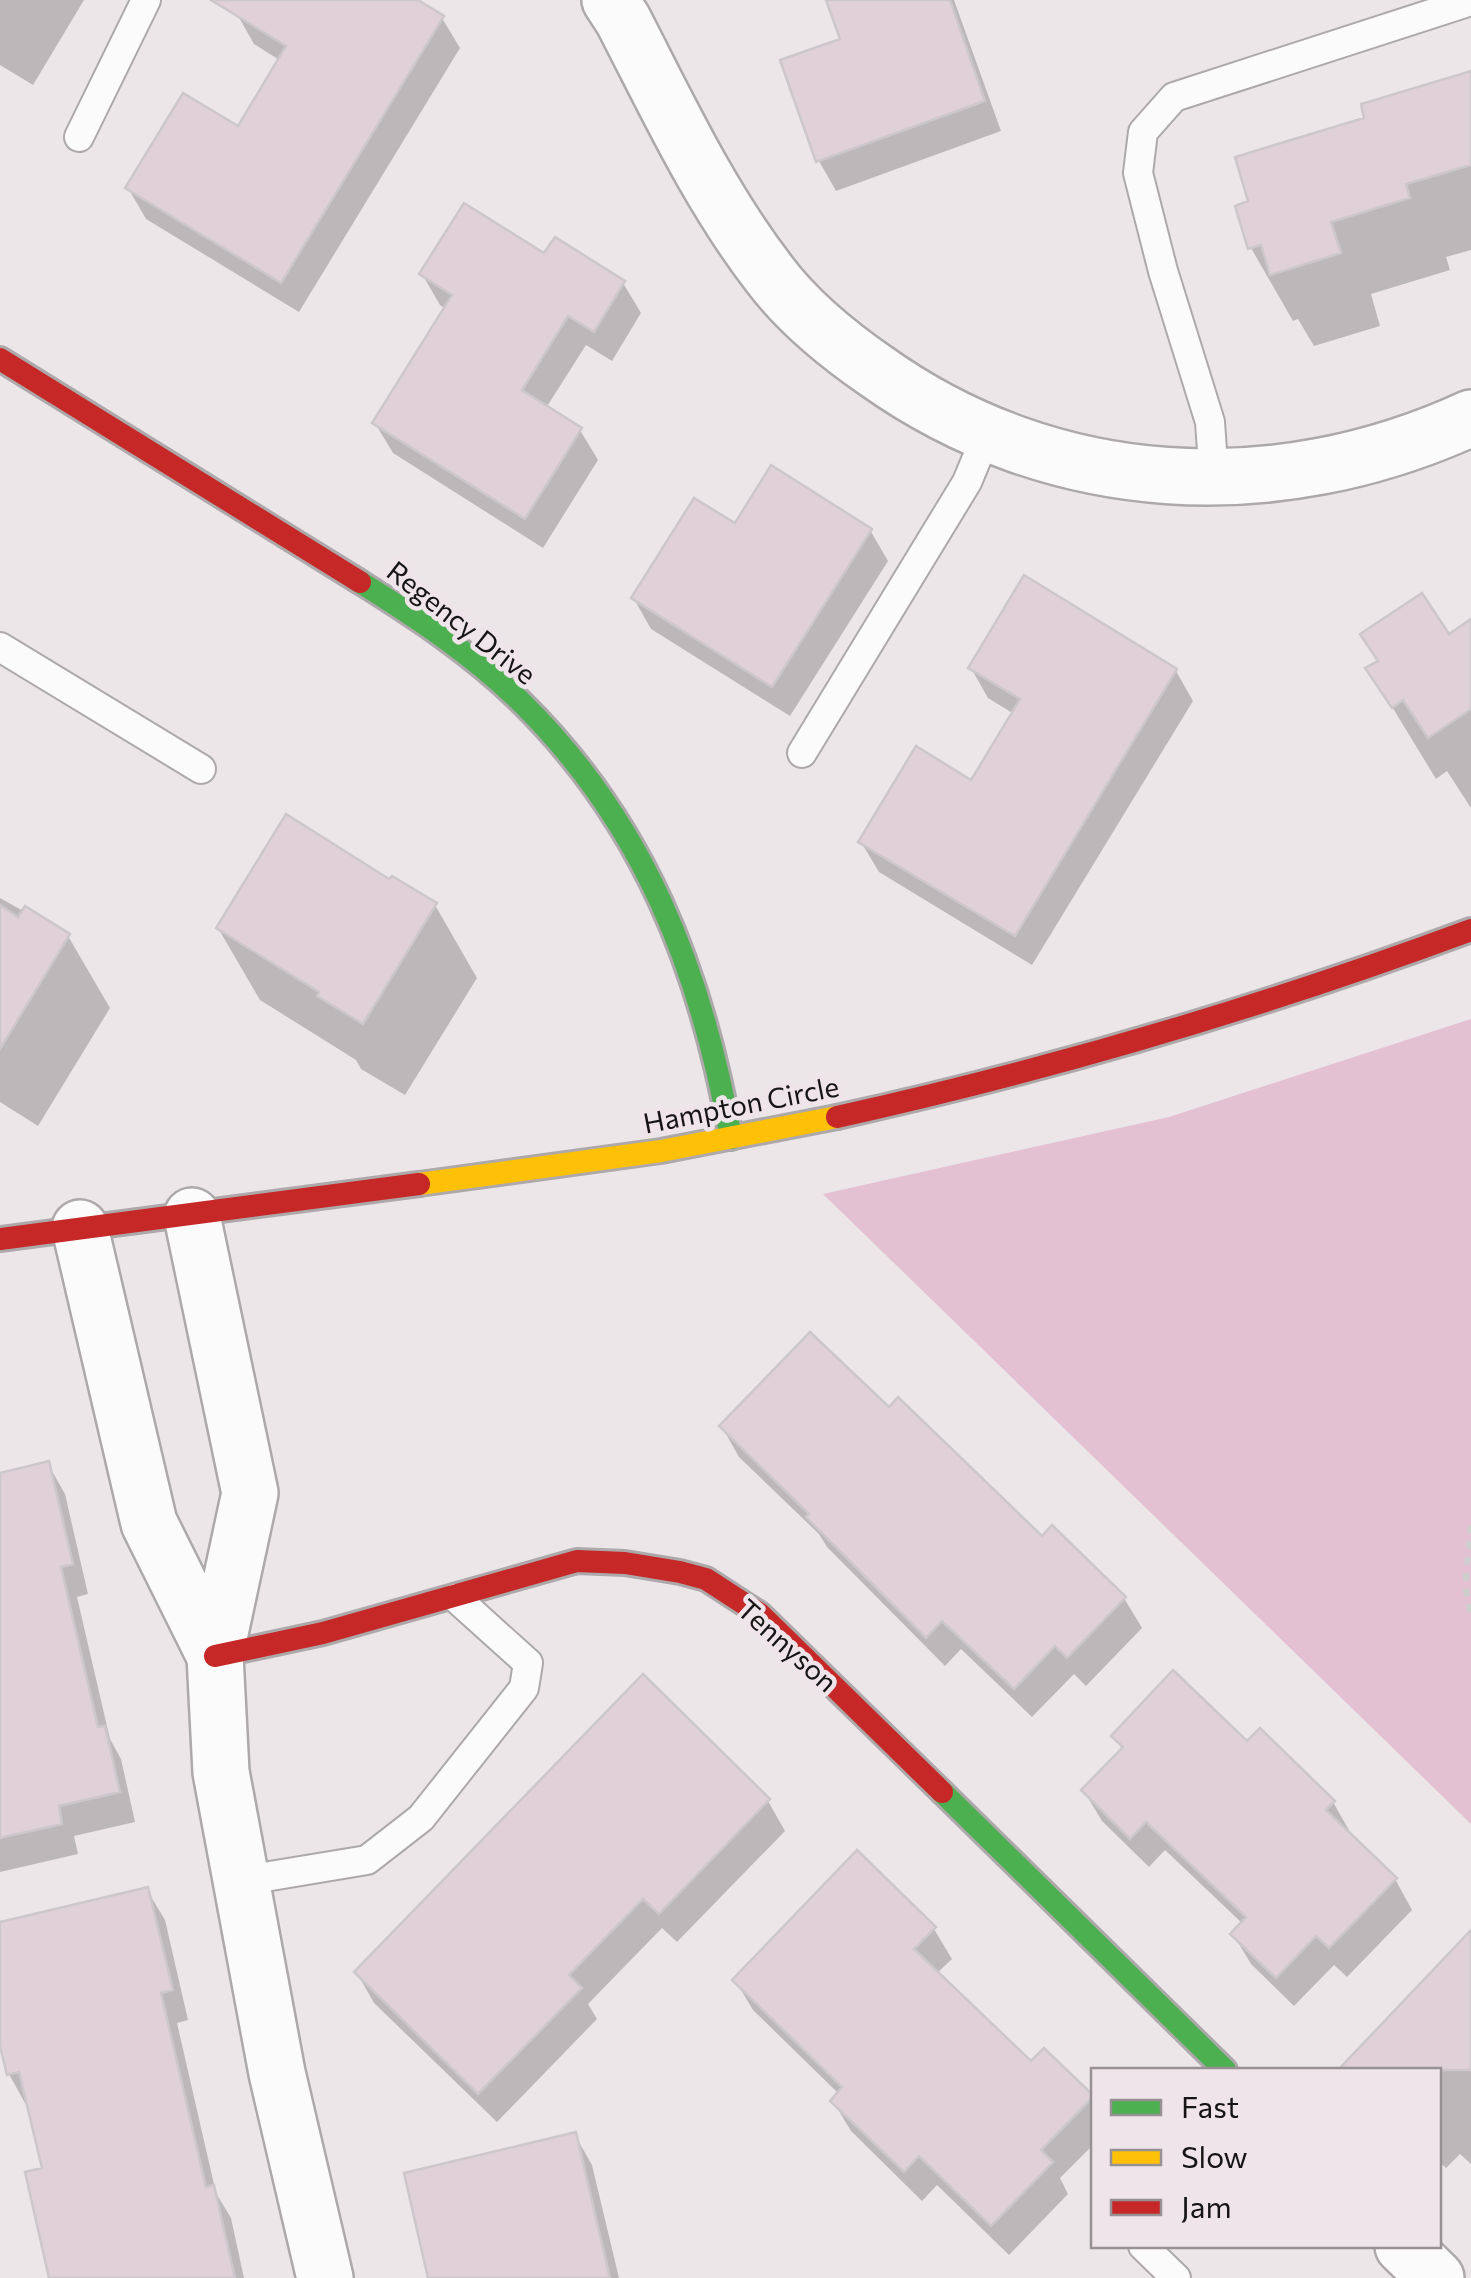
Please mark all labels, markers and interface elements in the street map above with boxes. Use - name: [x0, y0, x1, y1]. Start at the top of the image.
- street label: Regency Drive: [381, 553, 543, 691]
- street label: Hampton Circle: [640, 1068, 842, 1140]
- street label: Tennyson: [731, 1591, 845, 1699]
- legend: [1091, 2068, 1441, 2248]
- text: Fast: [1181, 2087, 1239, 2124]
- text: Slow: [1181, 2137, 1248, 2174]
- text: Jam: [1181, 2187, 1232, 2224]

